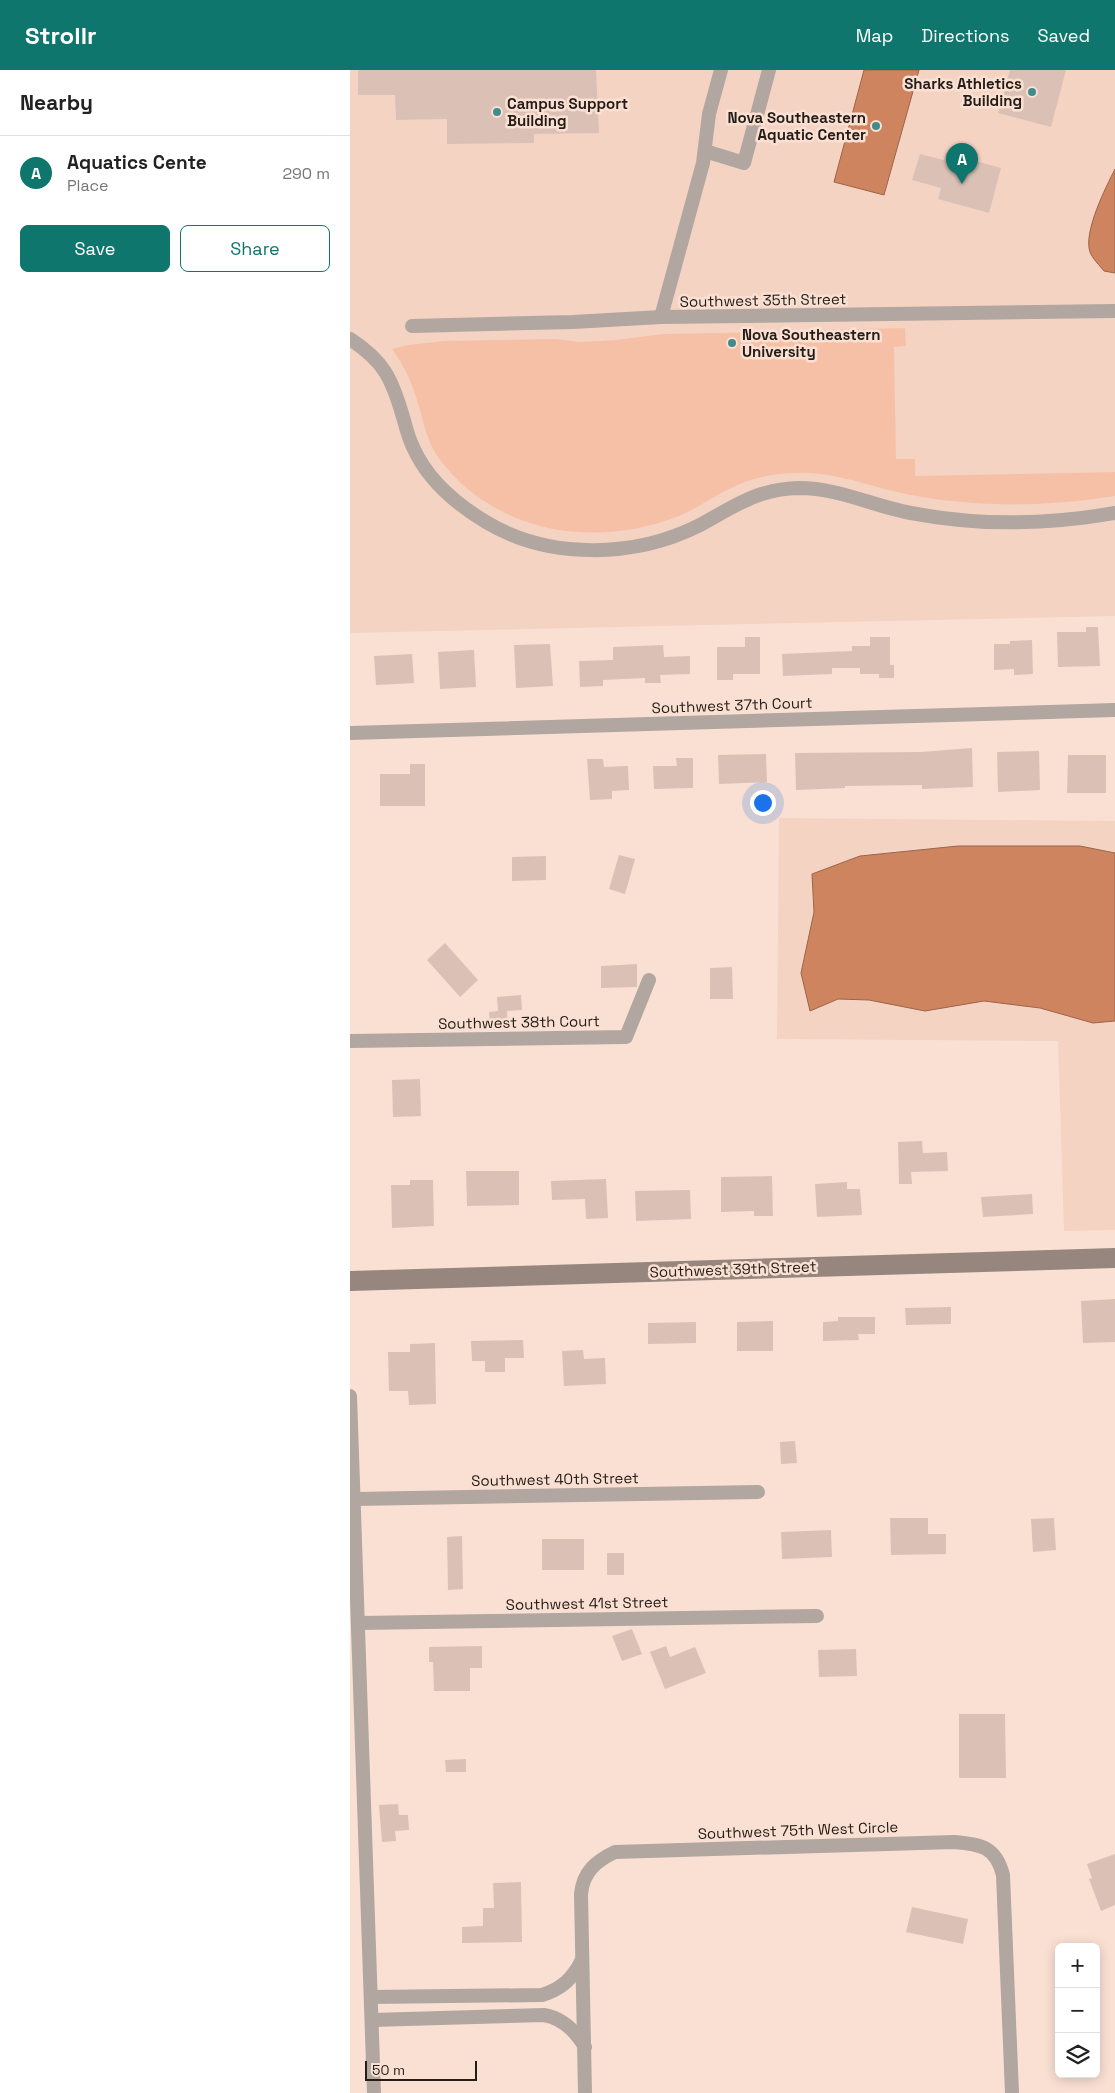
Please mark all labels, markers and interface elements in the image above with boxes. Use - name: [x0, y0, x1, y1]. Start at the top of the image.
- text: Strollr: [25, 20, 97, 51]
- text: Map: [856, 24, 893, 47]
- text: Directions: [921, 24, 1010, 47]
- text: Saved: [1038, 24, 1090, 47]
- place label: Sharks Athletics Building: [904, 74, 1022, 110]
- marker: Sharks Athletics Building: [1026, 86, 1038, 98]
- text: Nearby: [20, 89, 93, 116]
- place label: Campus Support Building: [507, 94, 628, 130]
- marker: Campus Support Building: [491, 106, 503, 118]
- place label: Nova Southeastern Aquatic Center: [727, 108, 866, 144]
- marker: Nova Southeastern Aquatic Center: [870, 120, 882, 132]
- pin: A: [946, 143, 978, 184]
- text: Aquatics Cente: [67, 150, 207, 175]
- text: A: [31, 163, 41, 184]
- text: 290 m: [282, 163, 330, 184]
- text: Place: [67, 175, 109, 196]
- button: Save: [20, 225, 170, 272]
- button: Share: [180, 225, 330, 272]
- street label: Southwest 35th Street: [679, 289, 847, 311]
- place label: Nova Southeastern University: [742, 325, 881, 361]
- marker: Nova Southeastern University: [726, 337, 738, 349]
- street label: Southwest 37th Court: [651, 693, 813, 717]
- your location: [750, 790, 776, 816]
- street label: Southwest 38th Court: [438, 1011, 600, 1033]
- street label: Southwest 39th Street: [649, 1257, 817, 1281]
- street label: Southwest 40th Street: [471, 1468, 639, 1490]
- street label: Southwest 41st Street: [506, 1592, 669, 1614]
- street label: Southwest 75th West Circle: [697, 1817, 899, 1843]
- map controls: [1055, 1943, 1100, 2078]
- button: +: [1055, 1943, 1100, 1988]
- button: −: [1055, 1988, 1100, 2033]
- button: layers: [1055, 2033, 1100, 2078]
- scale bar: [365, 2058, 478, 2081]
- text: 50 m: [372, 2061, 405, 2079]

